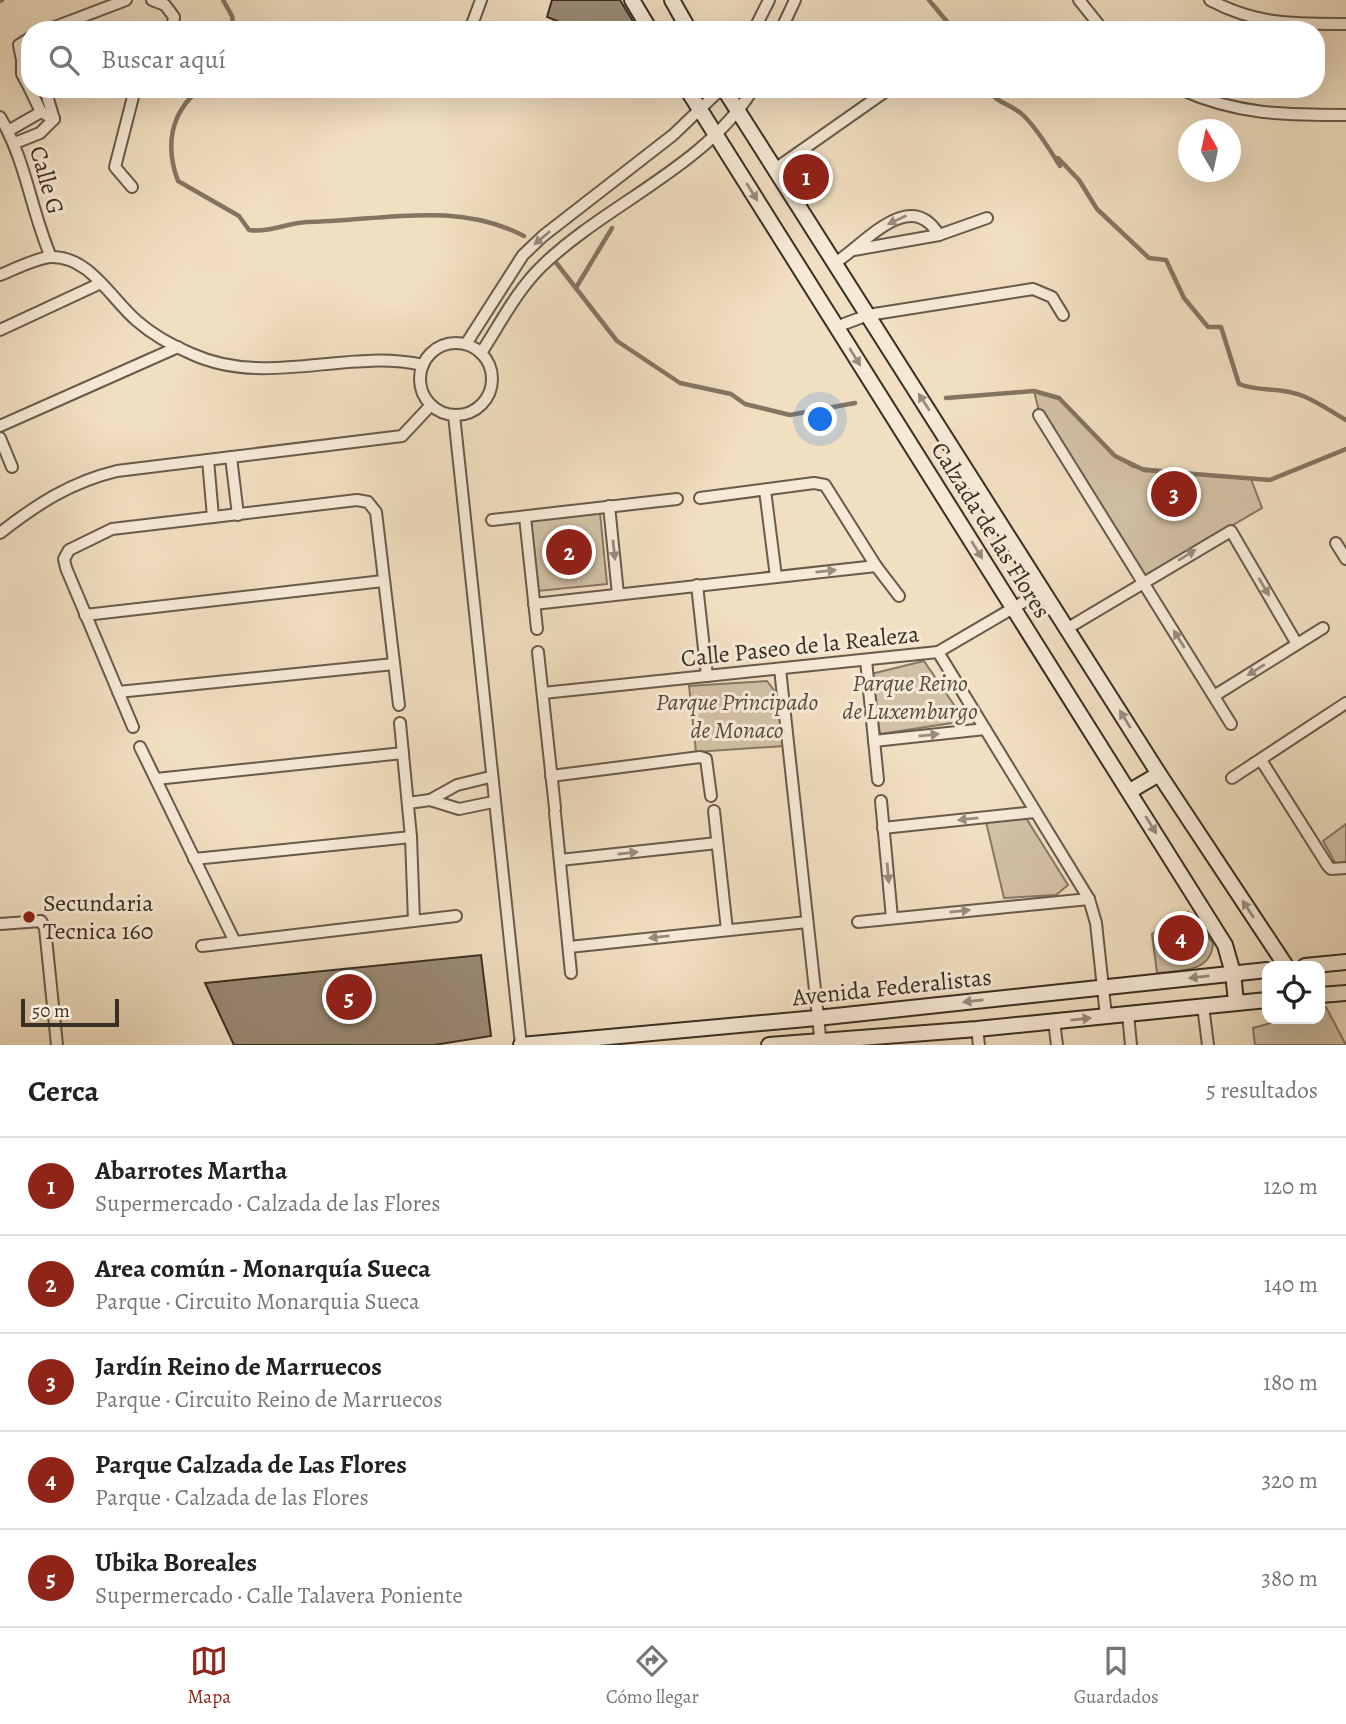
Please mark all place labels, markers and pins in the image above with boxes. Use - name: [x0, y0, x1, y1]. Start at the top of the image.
- pin: 1: [783, 151, 829, 203]
- pin: 3: [1151, 468, 1197, 520]
- pin: 2: [546, 526, 592, 578]
- place label: Secundaria Tecnica 160: [43, 887, 154, 947]
- marker: Secundaria Tecnica 160: [21, 909, 37, 925]
- pin: 4: [1158, 912, 1204, 964]
- pin: 5: [326, 971, 372, 1023]

